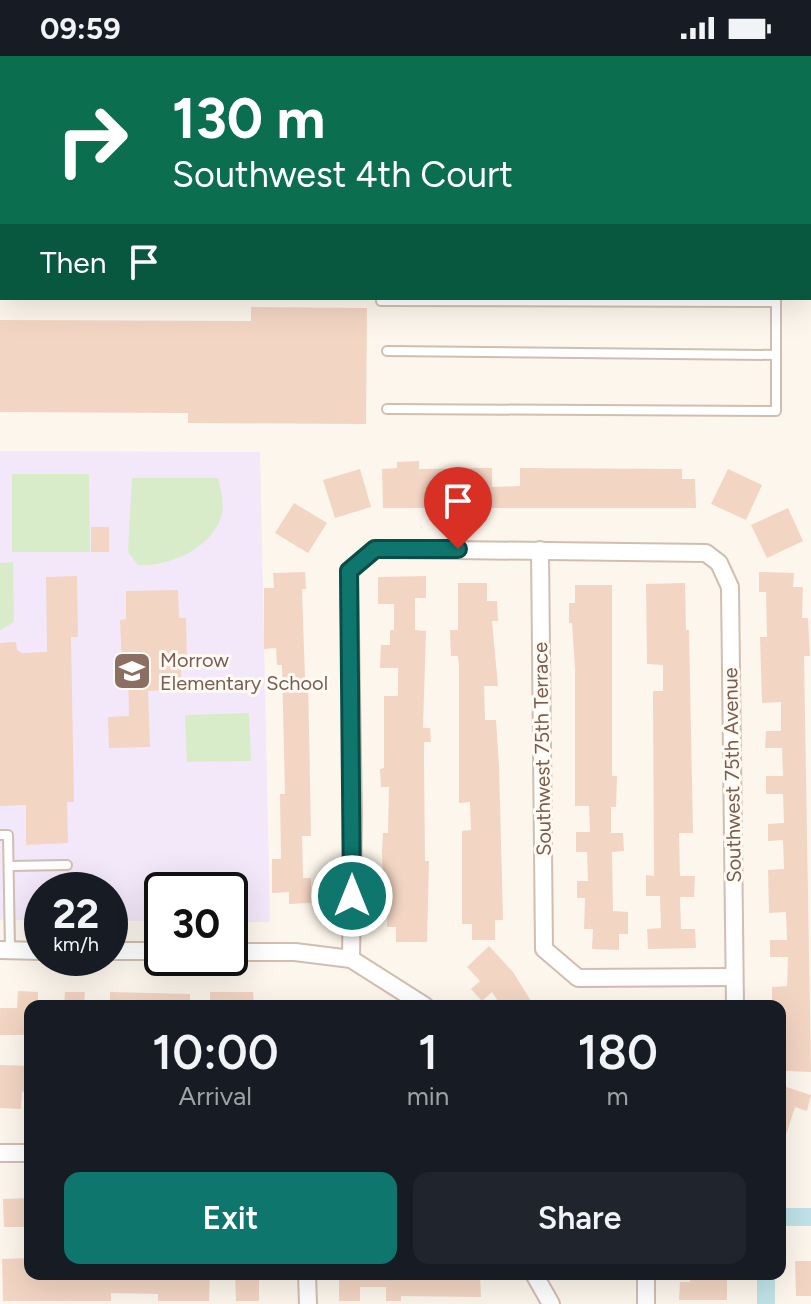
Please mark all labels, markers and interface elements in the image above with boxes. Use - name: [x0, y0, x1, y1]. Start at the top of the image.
- text: 09:59: [40, 10, 121, 47]
- text: 130 m: [172, 85, 325, 152]
- icon: right: [40, 88, 144, 192]
- text: Southwest 4th Court: [172, 153, 513, 196]
- icon: arrive: [122, 240, 166, 284]
- text: Then: [40, 244, 106, 281]
- pin: [424, 467, 492, 549]
- icon: arrive: [436, 479, 480, 523]
- street label: Southwest 75th Terrace: [528, 642, 556, 856]
- place label: Morrow Elementary School: [160, 648, 328, 695]
- school or university icon: Morrow Elementary School: [111, 650, 153, 692]
- street label: Southwest 75th Avenue: [718, 667, 746, 883]
- position arrow: [310, 854, 394, 938]
- speed limit sign: 30: [144, 872, 248, 976]
- text: 22: [53, 890, 99, 938]
- text: km/h: [53, 932, 99, 956]
- text: 10:00: [152, 1023, 279, 1081]
- text: 1: [418, 1023, 438, 1081]
- text: 180: [577, 1023, 658, 1081]
- text: Arrival: [179, 1080, 252, 1112]
- text: min: [407, 1080, 449, 1112]
- text: m: [607, 1080, 629, 1112]
- button: Exit: [64, 1172, 397, 1264]
- button: Share: [413, 1172, 746, 1264]

